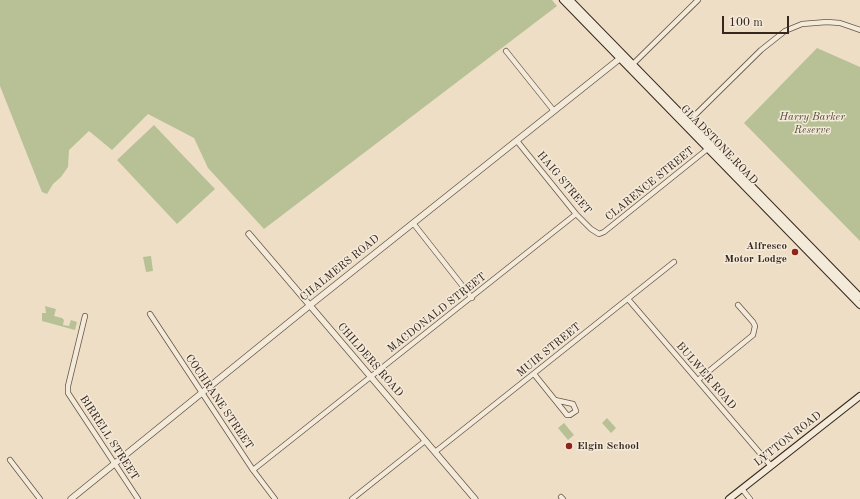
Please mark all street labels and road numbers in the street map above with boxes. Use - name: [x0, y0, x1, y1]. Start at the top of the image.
- street label: GLADSTONE ROAD: [678, 102, 760, 188]
- street label: CLARENCE STREET: [603, 144, 697, 224]
- street label: HAIG STREET: [534, 149, 594, 217]
- street label: CHALMERS ROAD: [298, 232, 382, 304]
- street label: MACDONALD STREET: [385, 270, 489, 356]
- street label: CHILDERS ROAD: [334, 320, 406, 400]
- street label: MUIR STREET: [514, 320, 584, 380]
- street label: BULWER ROAD: [673, 340, 739, 412]
- street label: COCHRANE STREET: [182, 352, 256, 452]
- street label: BIRRELL STREET: [77, 393, 141, 483]
- street label: LYTTON ROAD: [752, 409, 824, 469]

